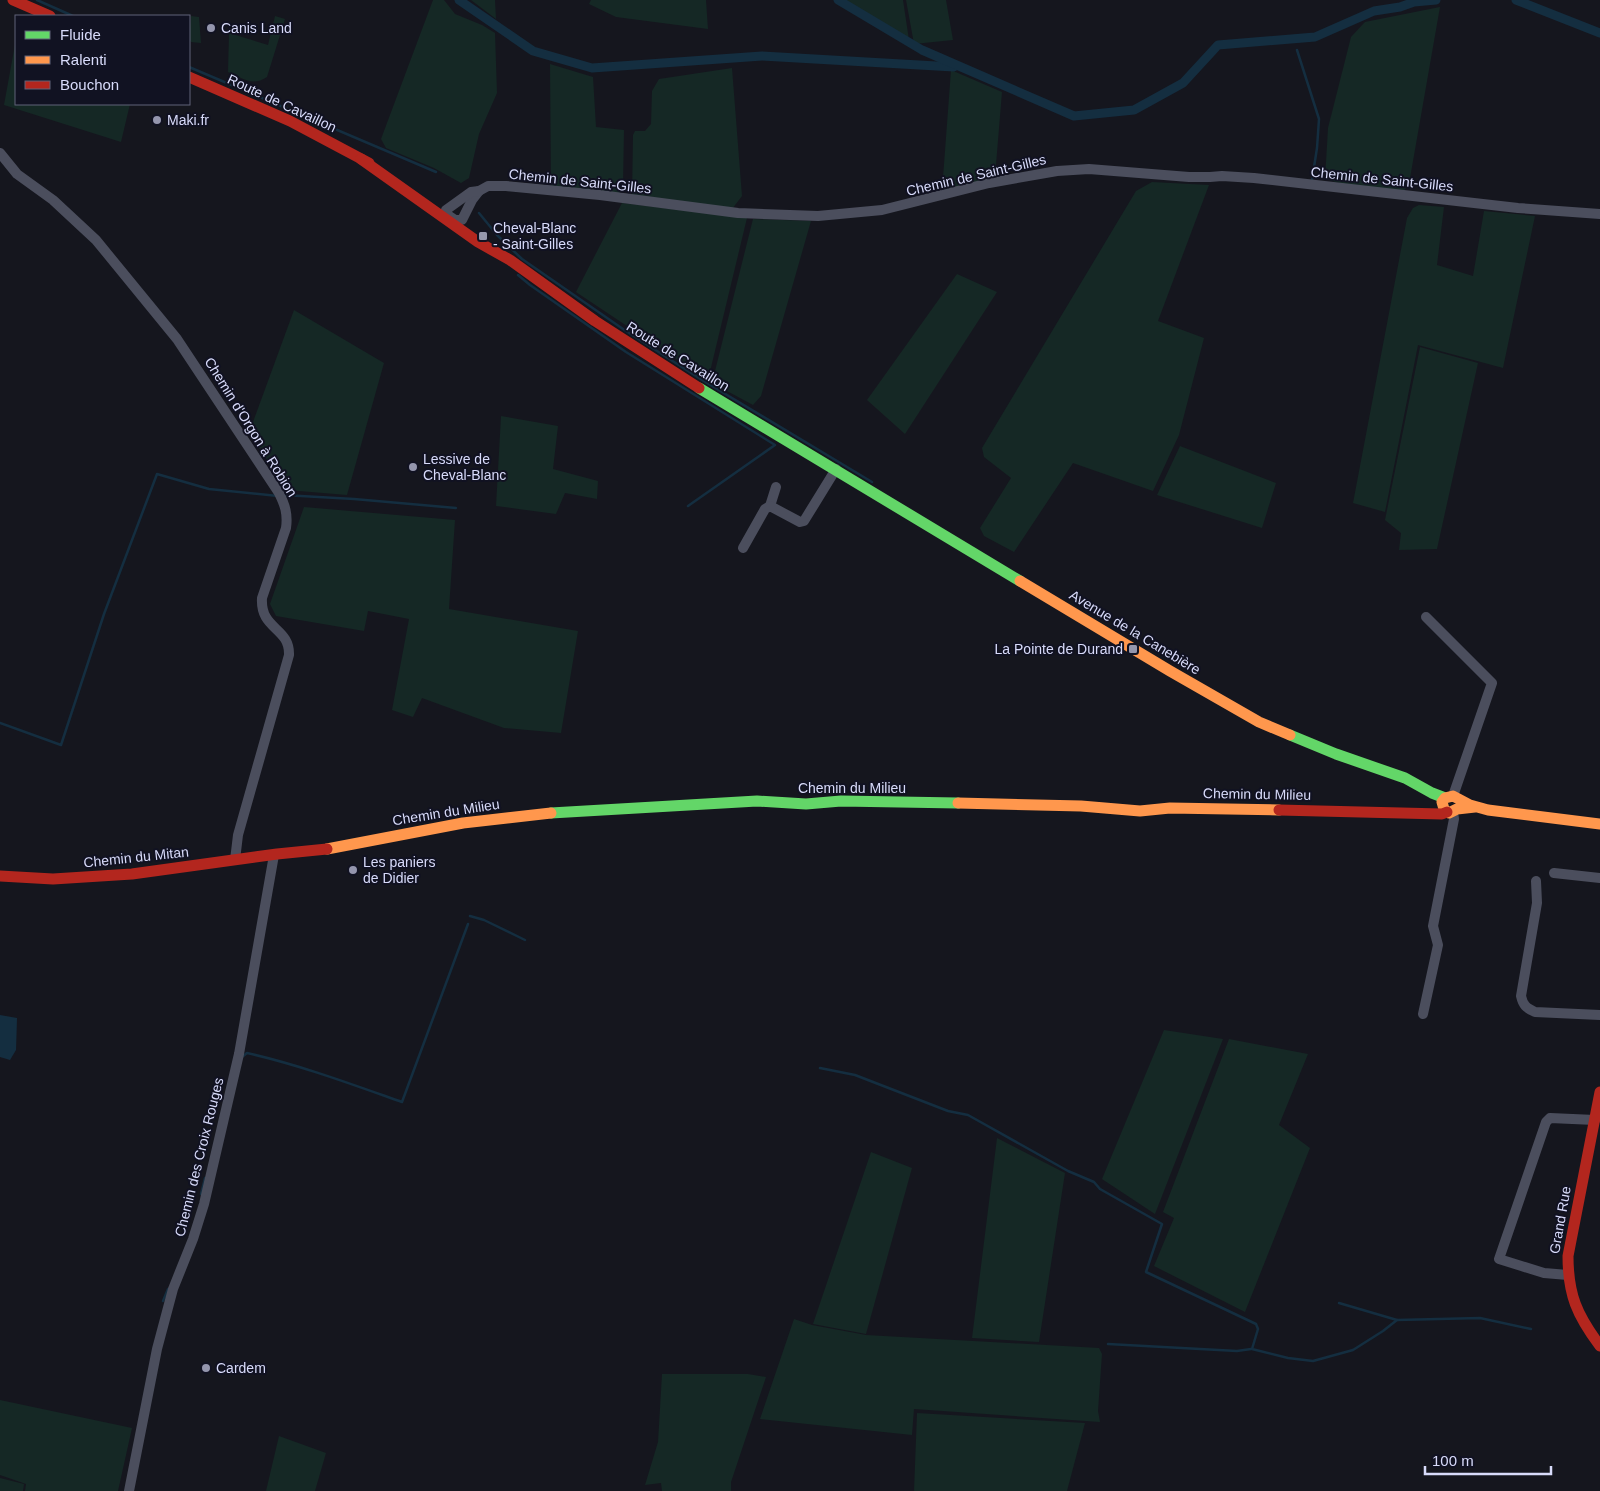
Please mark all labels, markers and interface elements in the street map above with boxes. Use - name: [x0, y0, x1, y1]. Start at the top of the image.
- legend: [15, 15, 190, 105]
- place label: Canis Land: [221, 20, 292, 36]
- marker: Canis Land: [205, 22, 217, 34]
- text: Fluide: [60, 26, 101, 43]
- text: Ralenti: [60, 51, 107, 68]
- street label: Route de Cavaillon: [225, 71, 339, 135]
- text: Bouchon: [60, 76, 119, 93]
- place label: Maki.fr: [167, 112, 209, 128]
- marker: Maki.fr: [151, 114, 163, 126]
- street label: Chemin de Saint-Gilles: [904, 151, 1048, 199]
- street label: Chemin de Saint-Gilles: [1310, 164, 1454, 194]
- street label: Chemin de Saint-Gilles: [508, 166, 652, 196]
- place label: Cheval-Blanc - Saint-Gilles: [493, 220, 576, 252]
- marker: Cheval-Blanc - Saint-Gilles: [477, 230, 489, 242]
- street label: Route de Cavaillon: [624, 318, 732, 394]
- street label: Chemin d'Orgon à Robion: [201, 354, 301, 500]
- place label: Lessive de Cheval-Blanc: [423, 451, 506, 483]
- marker: Lessive de Cheval-Blanc: [407, 461, 419, 473]
- street label: Avenue de la Canebière: [1067, 587, 1204, 678]
- place label: La Pointe de Durand: [995, 641, 1123, 657]
- marker: La Pointe de Durand: [1127, 643, 1139, 655]
- street label: Chemin du Milieu: [798, 780, 906, 796]
- street label: Chemin du Milieu: [1203, 785, 1311, 803]
- street label: Chemin du Milieu: [391, 796, 501, 828]
- street label: Chemin du Mitan: [83, 844, 189, 870]
- place label: Les paniers de Didier: [363, 854, 435, 886]
- marker: Les paniers de Didier: [347, 864, 359, 876]
- street label: Chemin des Croix Rouges: [171, 1076, 227, 1238]
- street label: Grand Rue: [1546, 1185, 1574, 1255]
- place label: Cardem: [216, 1360, 266, 1376]
- marker: Cardem: [200, 1362, 212, 1374]
- scale bar: [1425, 1444, 1551, 1476]
- text: 100 m: [1432, 1452, 1474, 1469]

